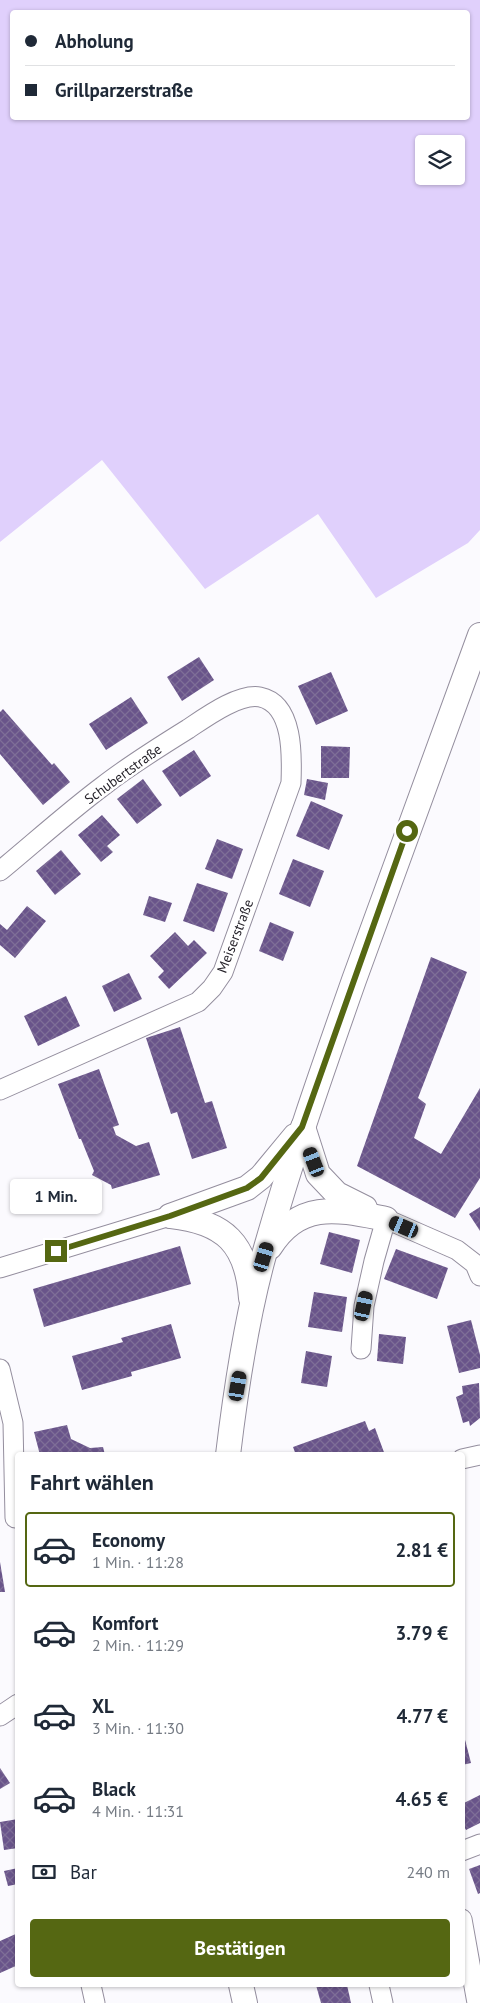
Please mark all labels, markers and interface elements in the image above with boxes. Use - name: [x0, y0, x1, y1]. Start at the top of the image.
- text: Abholung: [55, 29, 134, 53]
- text: Grillparzerstraße: [55, 78, 193, 102]
- map controls: [415, 135, 465, 185]
- button: layers: [415, 135, 465, 185]
- street label: Schubertstraße: [81, 740, 165, 808]
- route start: [396, 820, 418, 842]
- street label: Meiserstraße: [213, 897, 257, 975]
- car: [301, 1145, 326, 1179]
- callout: 1 Min.: [10, 1178, 102, 1214]
- text: 1 Min.: [35, 1186, 77, 1206]
- car: [387, 1214, 420, 1240]
- route end: [45, 1240, 67, 1262]
- car: [252, 1240, 275, 1274]
- car: [353, 1290, 374, 1322]
- car: [228, 1370, 247, 1402]
- text: Fahrt wählen: [30, 1468, 154, 1496]
- icon: car: [32, 1527, 77, 1572]
- text: Economy: [92, 1528, 165, 1552]
- text: 2.81 €: [395, 1538, 448, 1562]
- text: 1 Min. · 11:28: [92, 1552, 184, 1572]
- icon: car: [32, 1610, 77, 1655]
- text: Komfort: [92, 1611, 158, 1635]
- text: 3.79 €: [395, 1621, 448, 1645]
- text: 2 Min. · 11:29: [92, 1635, 184, 1655]
- icon: car: [32, 1693, 77, 1738]
- text: XL: [92, 1694, 114, 1718]
- text: 4.77 €: [396, 1704, 448, 1728]
- text: 3 Min. · 11:30: [92, 1718, 184, 1738]
- icon: car: [32, 1776, 77, 1821]
- text: Black: [92, 1777, 136, 1801]
- text: 4.65 €: [395, 1787, 448, 1811]
- text: 4 Min. · 11:31: [92, 1801, 184, 1821]
- icon: cash: [30, 1858, 58, 1886]
- text: Bar: [70, 1860, 97, 1884]
- text: 240 m: [407, 1862, 450, 1882]
- button: Bestätigen: [30, 1919, 450, 1977]

